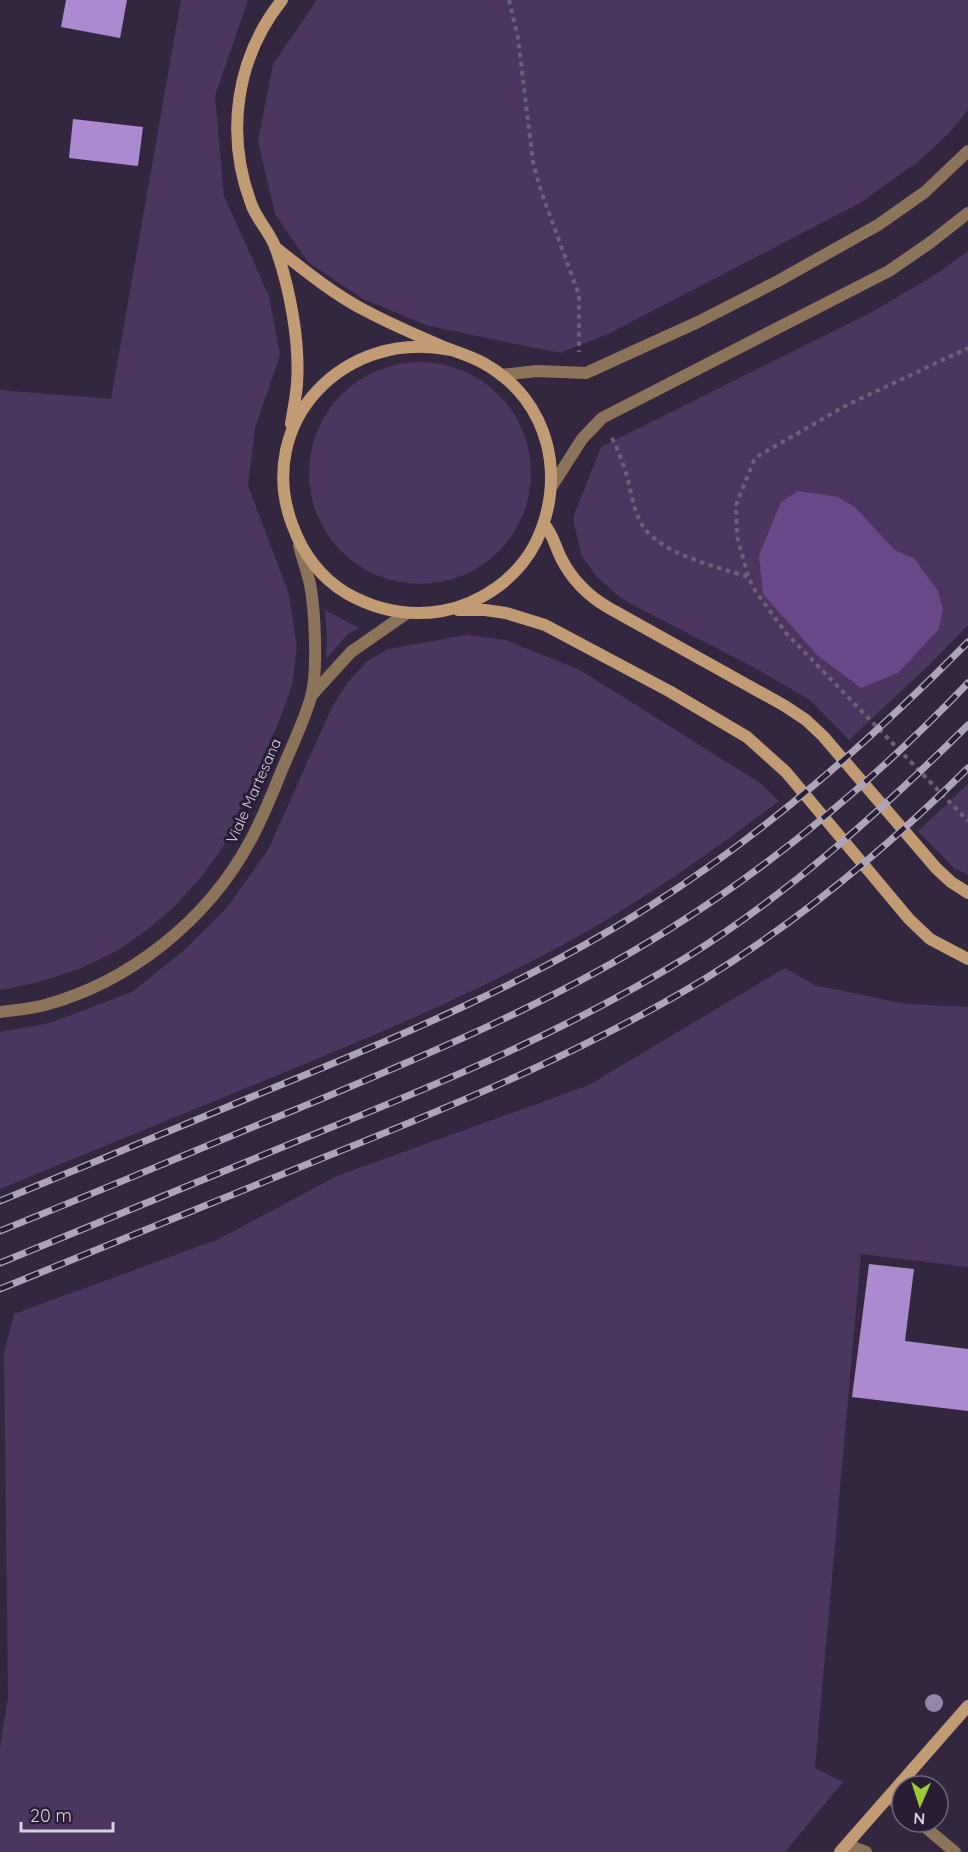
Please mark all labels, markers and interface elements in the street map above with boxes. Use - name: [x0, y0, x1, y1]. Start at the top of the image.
- street label: Viale Martesana: [222, 735, 285, 846]
- north arrow: [890, 1774, 950, 1834]
- scale bar: [21, 1795, 112, 1833]
- text: 20 m: [30, 1804, 72, 1827]
- text: N: [913, 1809, 926, 1829]

